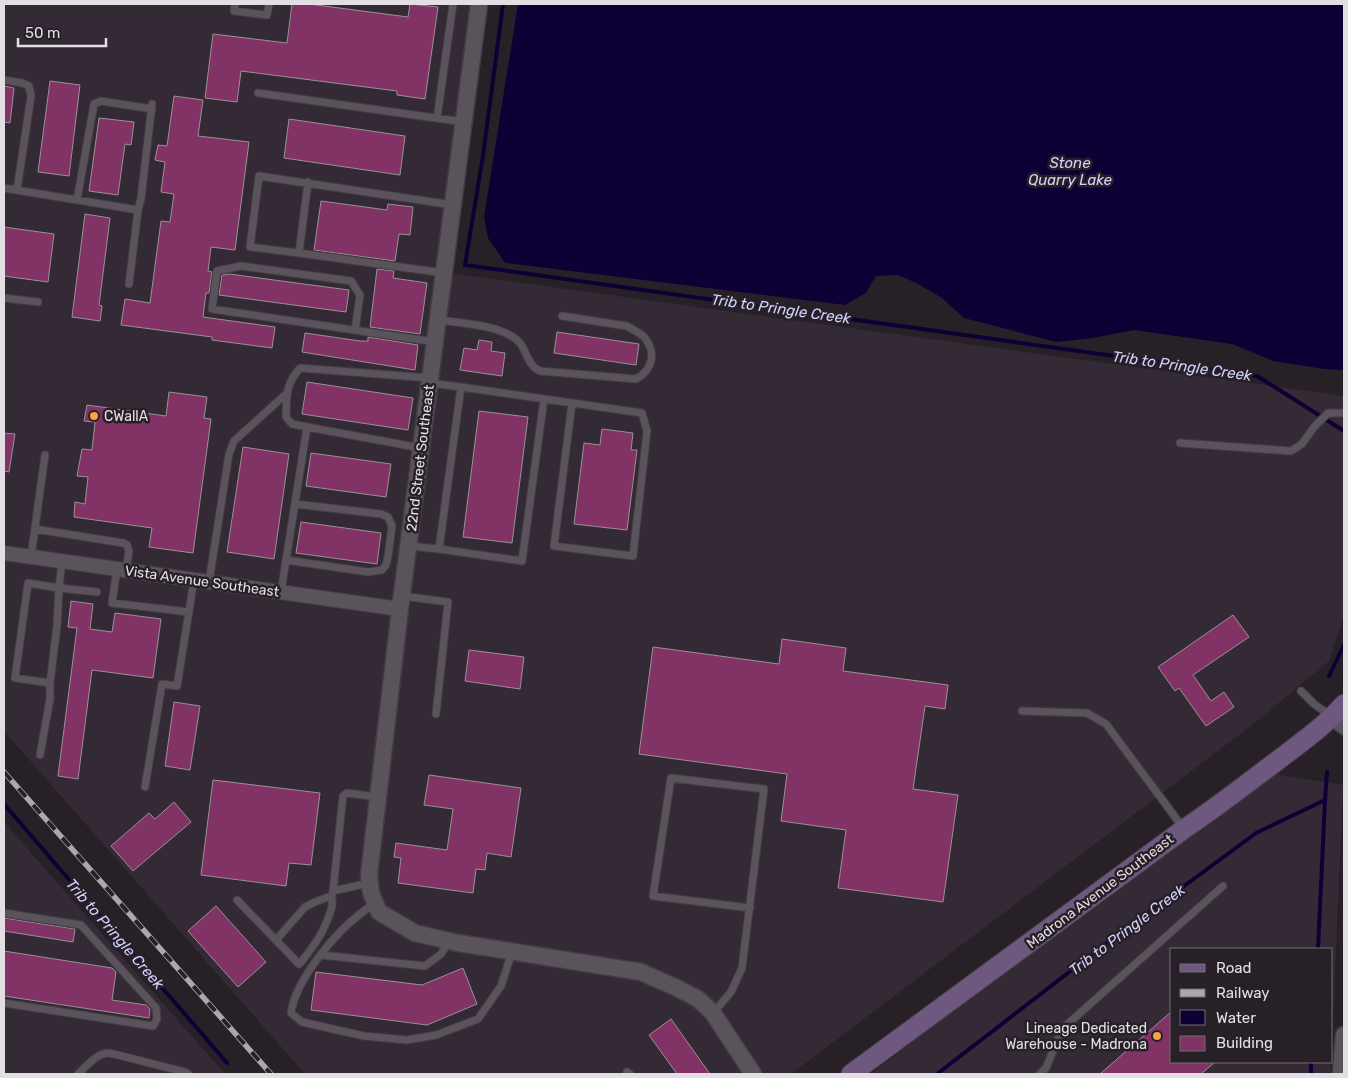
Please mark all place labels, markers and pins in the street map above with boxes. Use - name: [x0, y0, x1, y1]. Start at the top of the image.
- place label: CWallA: [104, 408, 149, 425]
- marker: CWallA: [88, 410, 100, 422]
- place label: Lineage Dedicated Warehouse - Madrona: [1005, 1020, 1147, 1053]
- marker: Lineage Dedicated Warehouse - Madrona: [1151, 1030, 1163, 1042]

